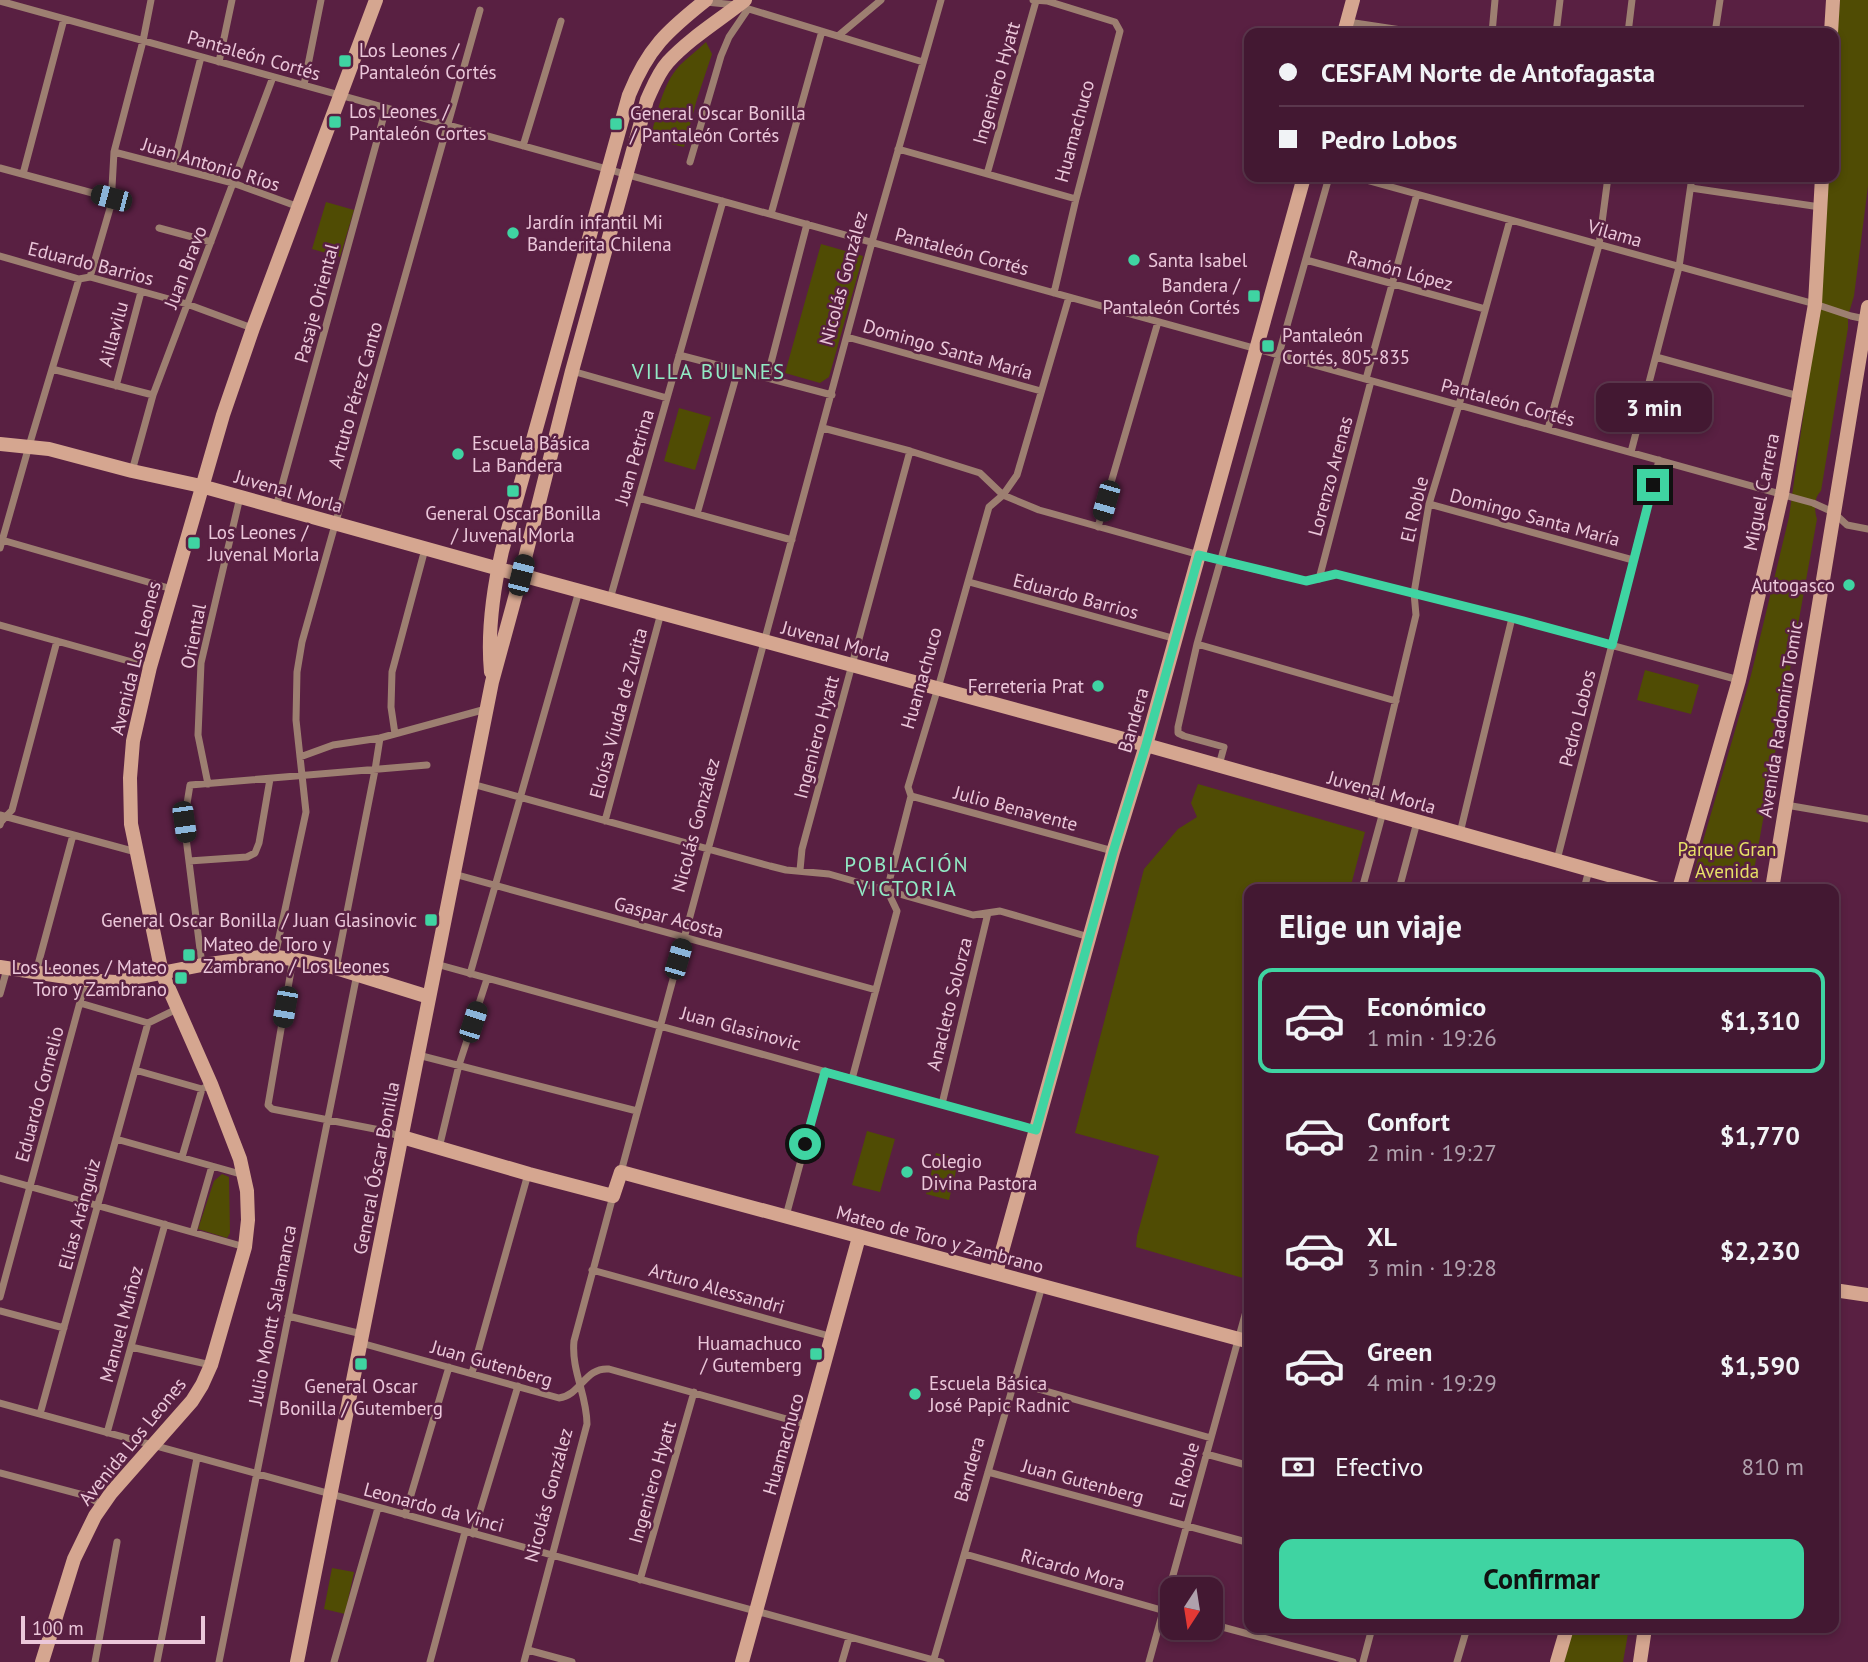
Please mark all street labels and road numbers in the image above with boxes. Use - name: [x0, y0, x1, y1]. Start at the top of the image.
- street label: Ingeniero Hyatt: [967, 18, 1025, 147]
- street label: Pantaleón Cortés: [185, 25, 323, 85]
- street label: Huamachuco: [1049, 77, 1099, 185]
- street label: Juan Antonio Ríos: [138, 131, 283, 196]
- street label: Nicolás González: [814, 208, 872, 348]
- street label: Vilama: [1584, 214, 1645, 252]
- street label: Juan Bravo: [158, 222, 212, 313]
- street label: Pantaleón Cortés: [892, 222, 1032, 280]
- street label: Eduardo Barrios: [26, 236, 156, 290]
- street label: Pasaje Oriental: [289, 240, 344, 365]
- street label: Ramón López: [1344, 244, 1456, 296]
- street label: Aillavilu: [93, 299, 133, 369]
- street label: Domingo Santa María: [860, 313, 1036, 385]
- street label: Artuto Pérez Canto: [323, 319, 387, 471]
- street label: Pantaleón Cortés: [1438, 373, 1578, 431]
- street label: Juan Petrina: [609, 407, 659, 508]
- street label: Lorenzo Arenas: [1302, 413, 1358, 539]
- street label: Miguel Carrera: [1738, 431, 1784, 553]
- street label: Juvenal Morla: [231, 464, 346, 518]
- street label: El Roble: [1395, 474, 1433, 544]
- street label: Domingo Santa María: [1447, 483, 1623, 551]
- street label: Eduardo Barrios: [1011, 568, 1141, 624]
- street label: Avenida Los Leones: [104, 579, 166, 737]
- street label: Oriental: [175, 601, 211, 671]
- street label: Juvenal Morla: [778, 615, 893, 667]
- street label: Avenida Radomiro Tomic: [1753, 619, 1807, 819]
- street label: Huamachuco: [895, 624, 947, 732]
- street label: Eloísa Viuda de Zurita: [584, 625, 652, 801]
- street label: Pedro Lobos: [1553, 667, 1601, 769]
- street label: Ingeniero Hyatt: [788, 672, 844, 801]
- street label: Bandera: [1112, 685, 1154, 755]
- street label: Nicolás González: [666, 755, 724, 895]
- street label: Juvenal Morla: [1324, 765, 1439, 819]
- street label: Julio Benavente: [951, 780, 1081, 836]
- street label: Gaspar Acosta: [611, 891, 727, 943]
- street label: Anacleto Solorza: [921, 935, 977, 1073]
- street label: Juan Glasinovic: [677, 1000, 804, 1056]
- street label: Eduardo Cornelio: [9, 1023, 69, 1165]
- street label: General Óscar Bonilla: [347, 1080, 405, 1256]
- street label: Elías Aránguiz: [53, 1156, 105, 1272]
- street label: Mateo de Toro y Zambrano: [834, 1200, 1046, 1278]
- street label: Julio Montt Salamanca: [243, 1223, 301, 1408]
- street label: Arturo Alessandri: [646, 1257, 788, 1319]
- street label: Manuel Muñoz: [94, 1263, 148, 1385]
- street label: Juan Gutenberg: [427, 1334, 556, 1392]
- street label: Avenida Los Leones: [73, 1372, 191, 1510]
- street label: Huamachuco: [757, 1390, 809, 1498]
- street label: Ingeniero Hyatt: [623, 1417, 681, 1546]
- street label: Nicolás González: [519, 1425, 577, 1565]
- street label: Bandera: [948, 1434, 990, 1504]
- street label: El Roble: [1164, 1440, 1204, 1510]
- street label: Juan Gutenberg: [1018, 1453, 1147, 1509]
- street label: Leonardo da Vinci: [361, 1477, 507, 1537]
- street label: Ricardo Mora: [1018, 1543, 1128, 1595]

